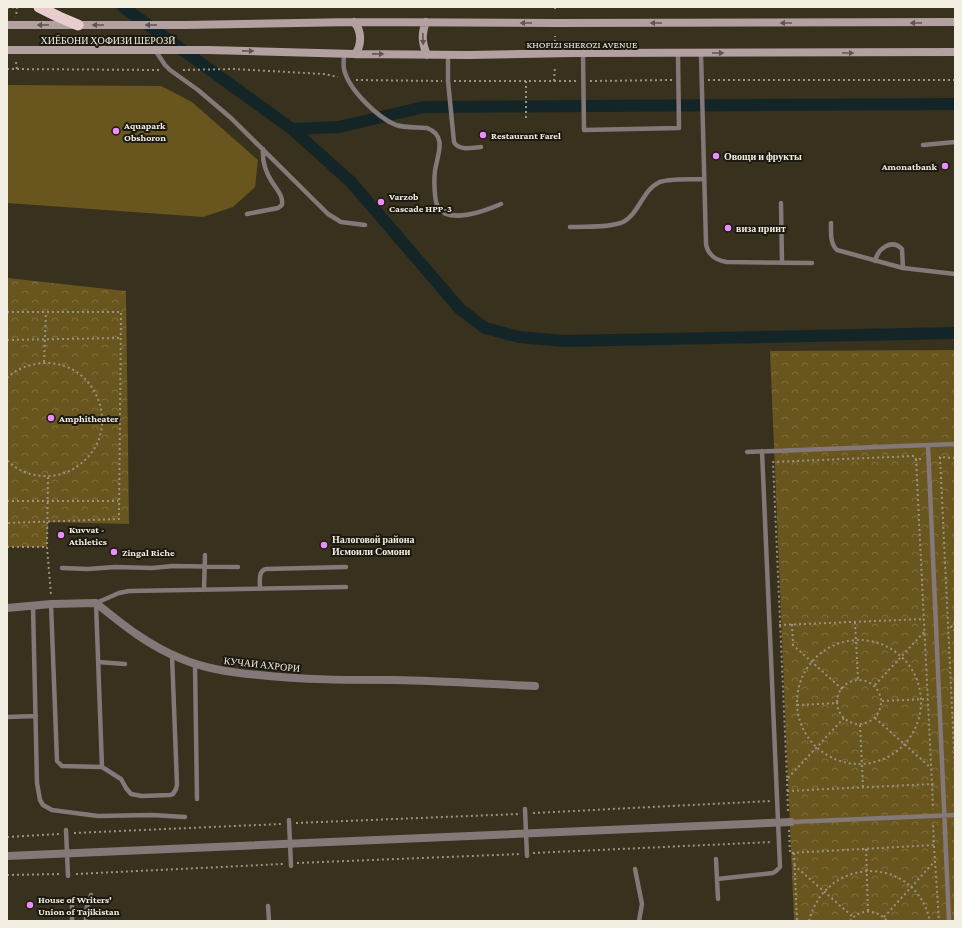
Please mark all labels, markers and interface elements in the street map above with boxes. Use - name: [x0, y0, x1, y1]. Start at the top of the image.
- one-way arrow: [519, 20, 532, 26]
- one-way arrow: [649, 20, 662, 26]
- one-way arrow: [779, 20, 792, 26]
- one-way arrow: [909, 20, 922, 26]
- one-way arrow: [36, 22, 49, 28]
- one-way arrow: [91, 22, 104, 28]
- one-way arrow: [144, 22, 157, 28]
- one-way arrow: [420, 33, 426, 46]
- street label: ХИЁБОНИ ҲОФИЗИ ШЕРОЗӢ: [41, 35, 175, 46]
- street label: KHOFIZI SHEROZI AVENUE: [526, 39, 638, 50]
- one-way arrow: [242, 48, 255, 54]
- one-way arrow: [712, 50, 725, 56]
- one-way arrow: [842, 50, 855, 56]
- one-way arrow: [372, 51, 385, 57]
- place label: Aquapark Obshoron: [123, 120, 166, 143]
- marker: Aquapark Obshoron: [111, 126, 121, 136]
- marker: Restaurant Farel: [478, 130, 488, 140]
- place label: Restaurant Farel: [491, 130, 561, 141]
- marker: Овощи и фрукты: [711, 151, 721, 161]
- place label: Овощи и фрукты: [724, 151, 802, 162]
- place label: Amonatbank: [881, 161, 938, 172]
- marker: Amonatbank: [940, 161, 950, 171]
- place label: Varzob Cascade HPP-3: [388, 191, 452, 214]
- marker: Varzob Cascade HPP-3: [376, 197, 386, 207]
- marker: виза принт: [723, 223, 733, 233]
- place label: виза принт: [736, 223, 786, 234]
- marker: Amphitheater: [46, 413, 56, 423]
- place label: Amphitheater: [58, 413, 119, 424]
- place label: Kuvvat - Athletics: [68, 524, 107, 547]
- marker: Kuvvat - Athletics: [56, 530, 66, 540]
- place label: Налоговой района Исмоили Сомони: [332, 534, 415, 557]
- marker: Налоговой района Исмоили Сомони: [319, 540, 329, 550]
- marker: Zingal Riche: [109, 547, 119, 557]
- place label: Zingal Riche: [122, 547, 175, 558]
- street label: КУЧАИ АХРОРИ: [223, 655, 301, 674]
- place label: House of Writers' Union of Tajikistan: [38, 894, 120, 918]
- marker: House of Writers' Union of Tajikistan: [25, 900, 35, 910]

